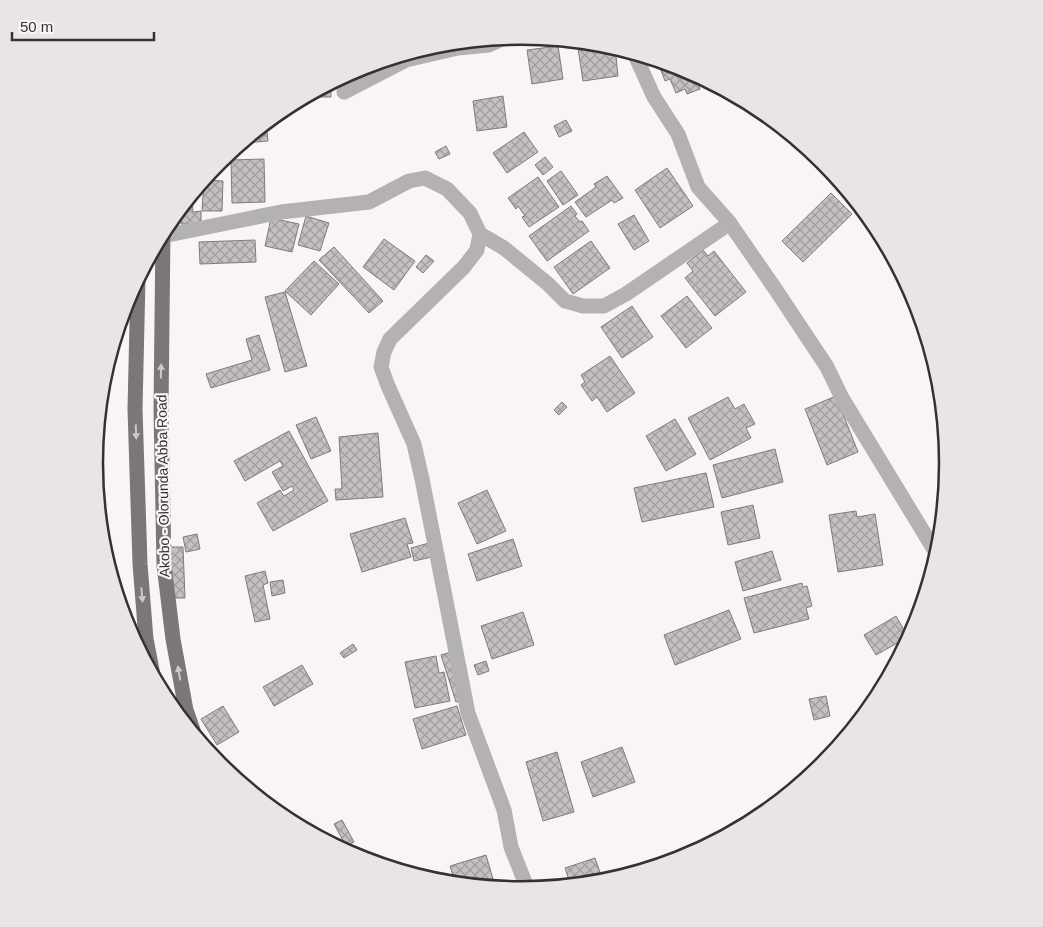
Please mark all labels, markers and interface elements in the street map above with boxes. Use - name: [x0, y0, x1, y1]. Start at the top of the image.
- scale bar: [12, 10, 155, 42]
- text: 50 m: [20, 18, 53, 35]
- one-way arrow: [157, 363, 165, 379]
- street label: Akobo - Olorunda Abba Road: [153, 394, 173, 578]
- one-way arrow: [132, 425, 140, 441]
- one-way arrow: [138, 587, 146, 603]
- one-way arrow: [174, 664, 182, 680]

